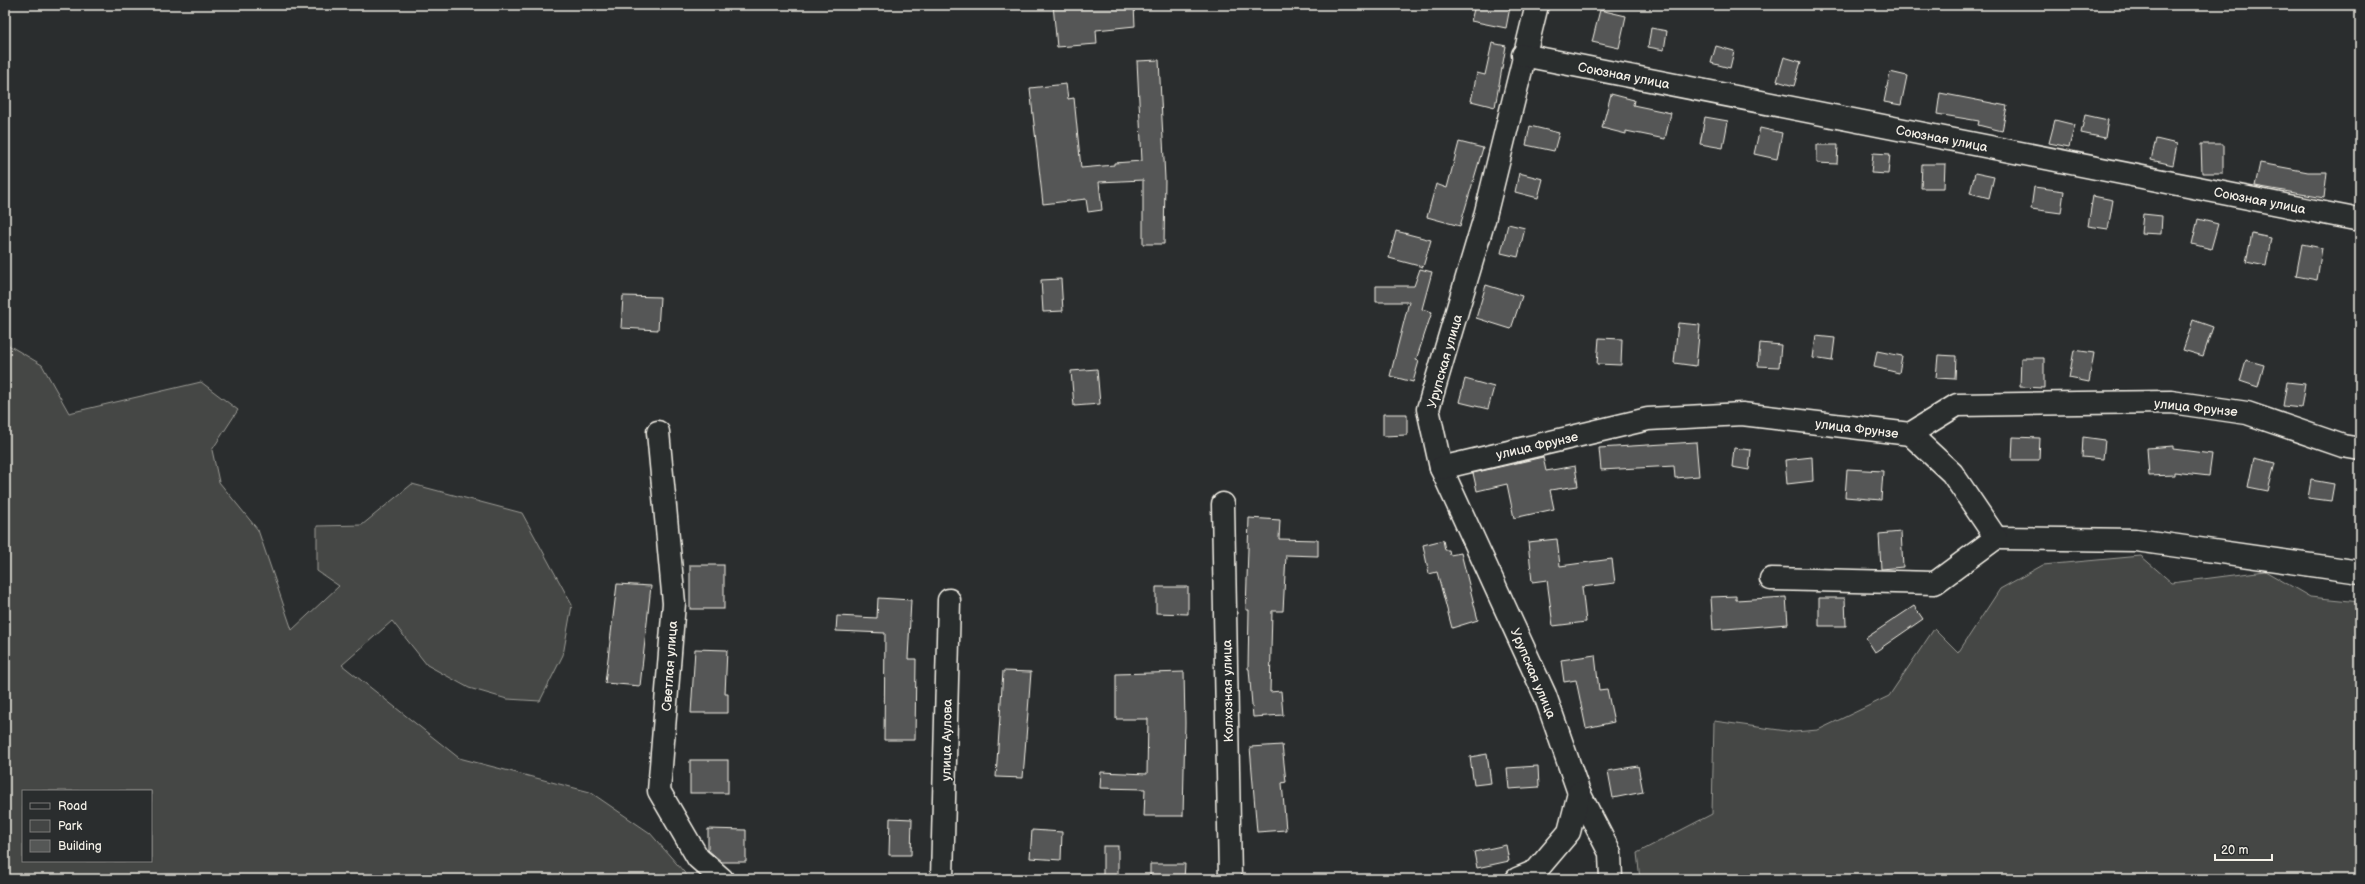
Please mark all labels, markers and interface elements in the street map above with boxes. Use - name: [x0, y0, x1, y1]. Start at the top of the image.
- street label: Союзная улица: [1577, 59, 1671, 93]
- street label: Союзная улица: [1895, 122, 1989, 156]
- street label: Союзная улица: [2213, 184, 2307, 218]
- street label: Урупская улица: [1424, 312, 1466, 410]
- street label: улица Фрунзе: [2153, 396, 2238, 420]
- street label: улица Фрунзе: [1814, 416, 1899, 442]
- street label: улица Фрунзе: [1495, 429, 1580, 463]
- street label: Светлая улица: [659, 620, 681, 712]
- street label: Урупская улица: [1507, 626, 1559, 721]
- street label: Колхозная улица: [1219, 639, 1237, 743]
- street label: улица Аулова: [938, 699, 956, 781]
- legend: [22, 790, 152, 862]
- text: Road: [58, 799, 87, 814]
- text: Park: [58, 819, 82, 834]
- scale bar: [2215, 836, 2272, 862]
- text: Building: [58, 839, 102, 854]
- text: 20 m: [2221, 843, 2248, 858]

